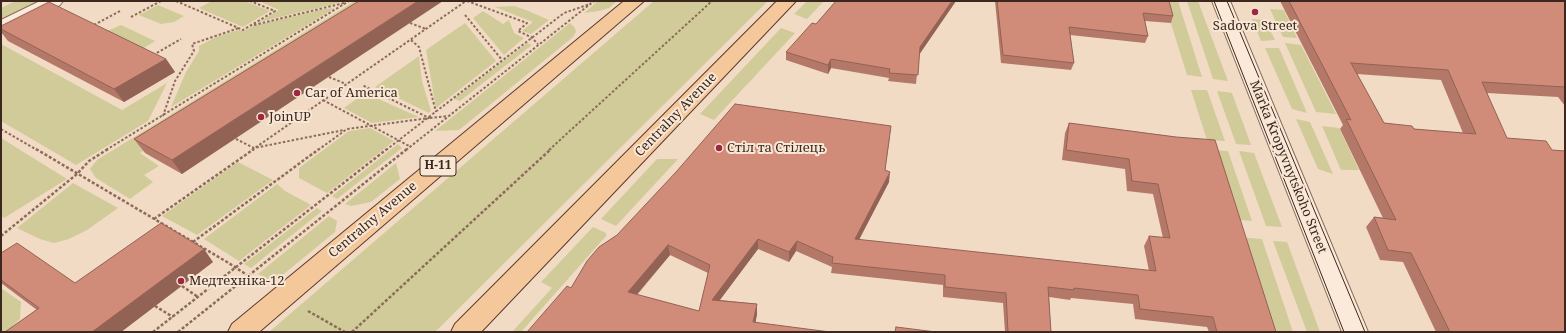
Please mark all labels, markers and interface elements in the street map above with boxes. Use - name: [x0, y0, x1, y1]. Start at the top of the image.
- marker: Sadova Street: [1250, 7, 1260, 17]
- place label: Sadova Street: [1213, 18, 1297, 34]
- street label: Centralny Avenue: [632, 70, 720, 160]
- street label: Marka Kropyvnytskoho Street: [1246, 78, 1330, 256]
- place label: Car of America: [305, 85, 398, 101]
- marker: Car of America: [292, 88, 302, 98]
- place label: JoinUP: [269, 109, 311, 125]
- marker: JoinUP: [256, 112, 266, 122]
- place label: Стіл та Стілець: [727, 140, 825, 156]
- marker: Стіл та Стілець: [714, 143, 724, 153]
- road number: Н-11: [420, 156, 456, 176]
- street label: Centralny Avenue: [326, 179, 420, 261]
- place label: Медтехніка-12: [189, 273, 285, 289]
- marker: Медтехніка-12: [176, 276, 186, 286]

